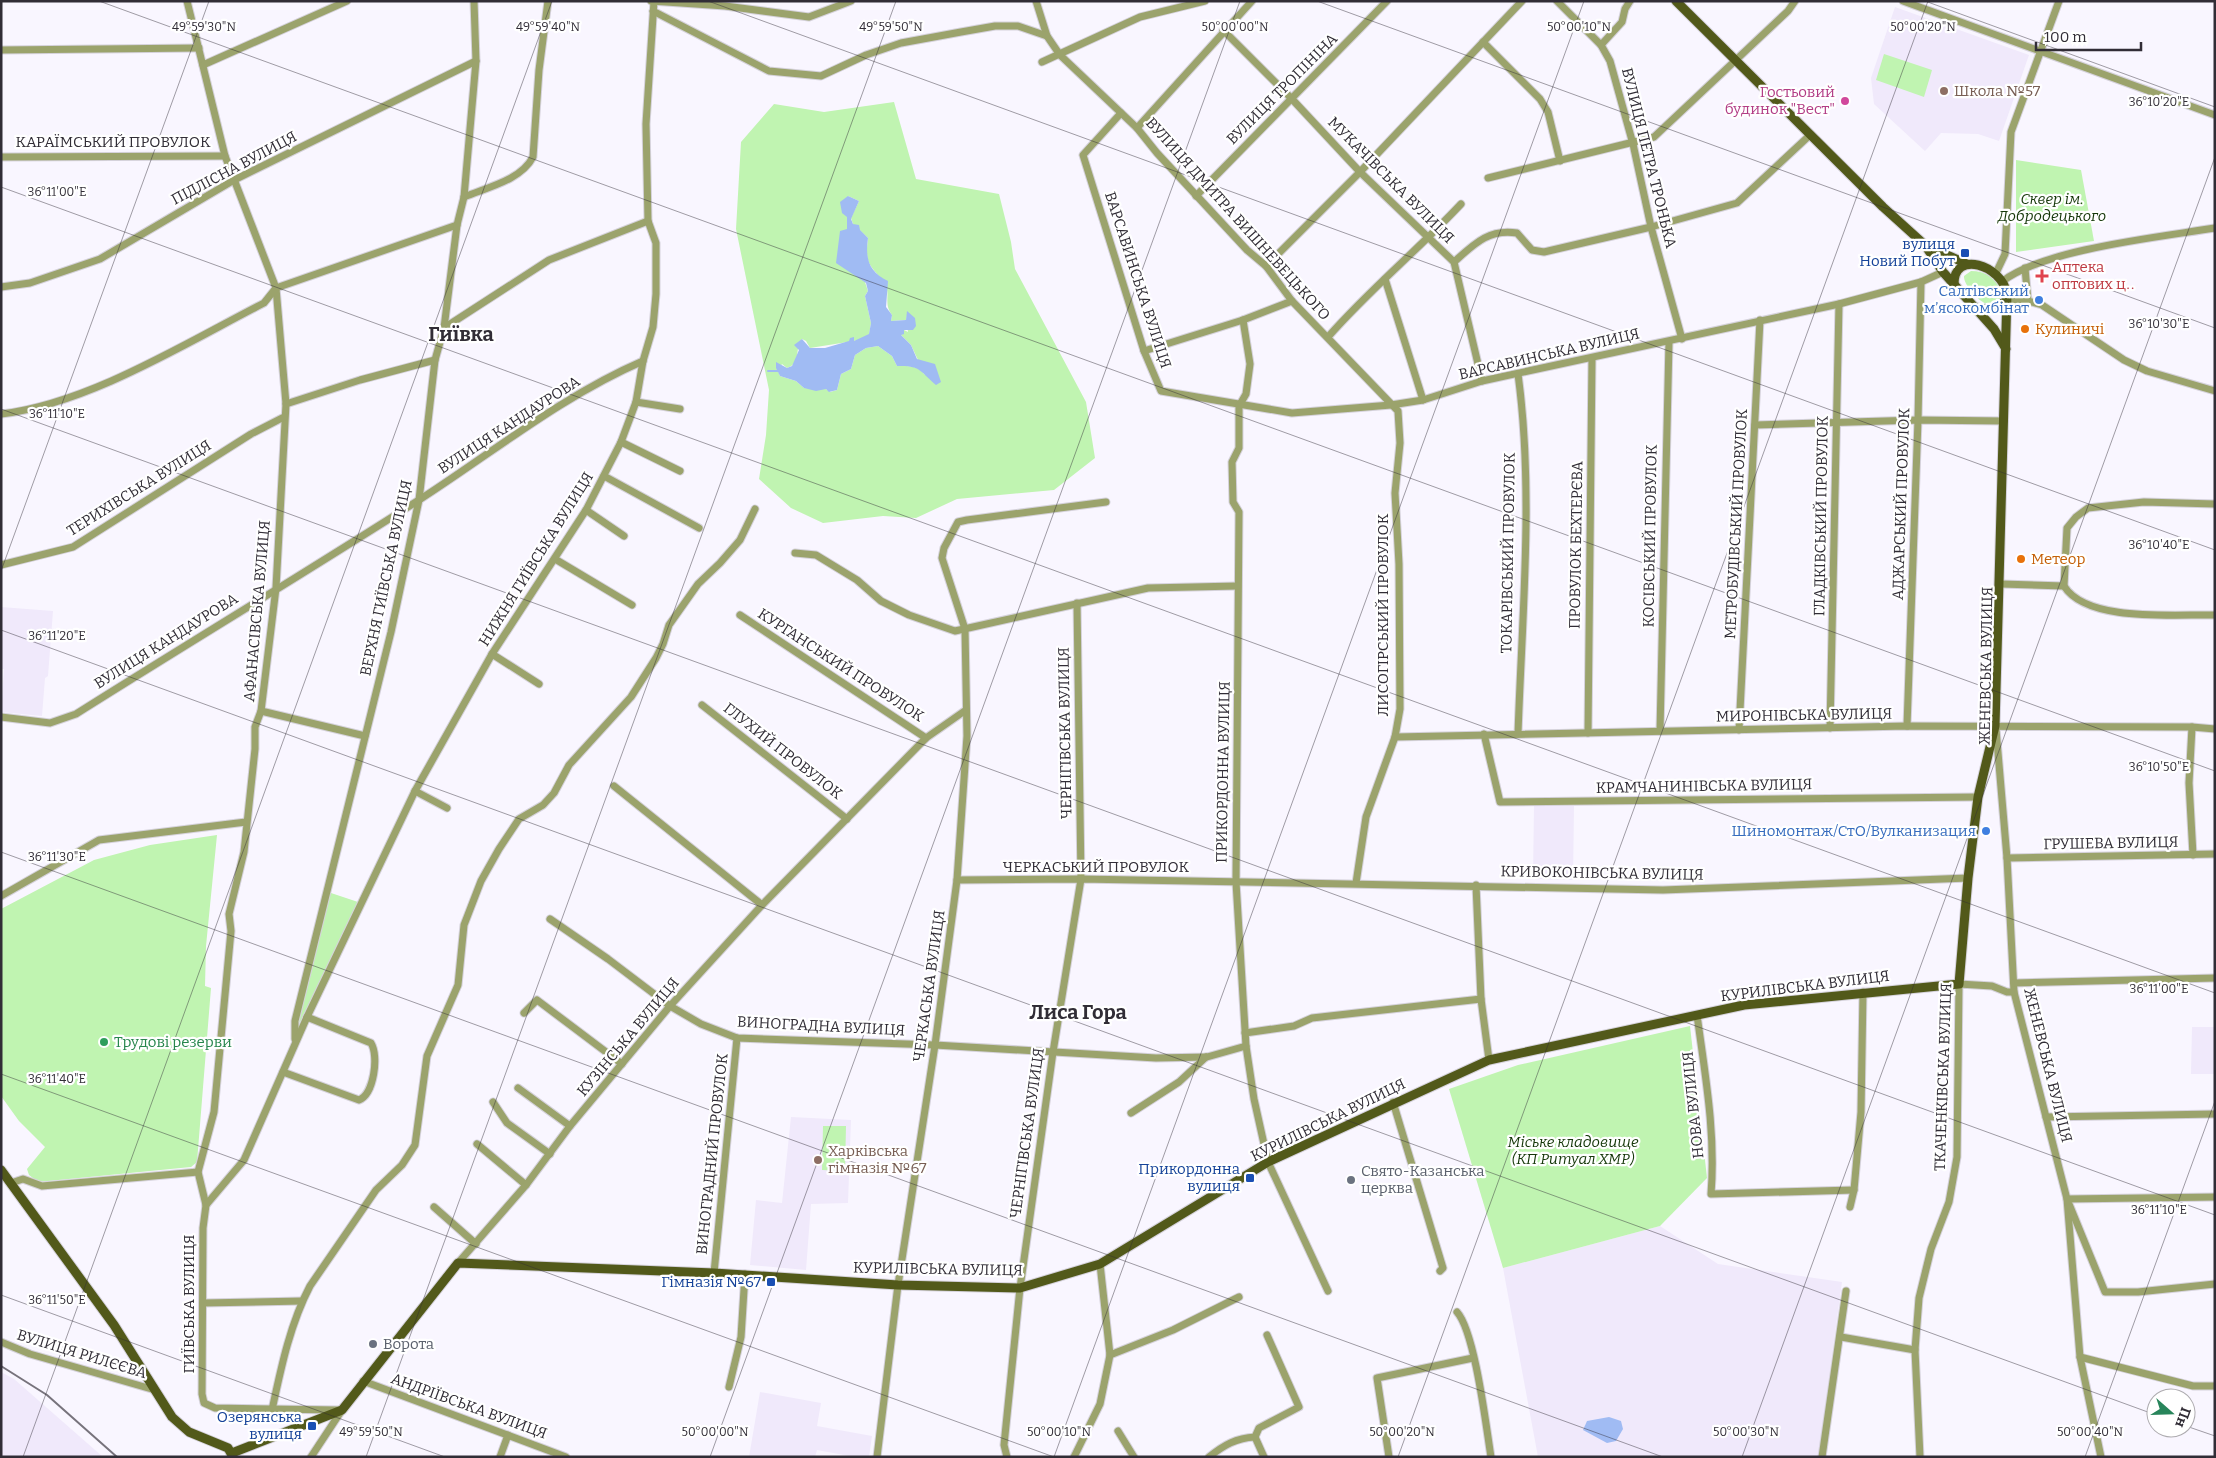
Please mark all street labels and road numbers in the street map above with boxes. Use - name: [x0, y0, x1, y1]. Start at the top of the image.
- street label: ВУЛИЦЯ ТРОПІНІНА: [1223, 30, 1341, 148]
- street label: ВУЛИЦЯ ПЕТРА ТРОНЬКА: [1618, 66, 1680, 250]
- street label: МУКАЧІВСЬКА ВУЛИЦЯ: [1324, 113, 1458, 247]
- street label: ВУЛИЦЯ ДМИТРА ВИШНЕВЕЦЬКОГО: [1142, 114, 1334, 324]
- street label: ПІДЛІСНА ВУЛИЦЯ: [168, 127, 300, 209]
- street label: КАРАЇМСЬКИЙ ПРОВУЛОК: [15, 133, 211, 151]
- street label: ВАРСАВИНСЬКА ВУЛИЦЯ: [1101, 189, 1175, 371]
- street label: ВАРСАВИНСЬКА ВУЛИЦЯ: [1457, 324, 1641, 384]
- street label: ВУЛИЦЯ КАНДАУРОВА: [435, 372, 584, 478]
- street label: АДЖАРСЬКИЙ ПРОВУЛОК: [1889, 407, 1913, 600]
- street label: МЕТРОБУДІВСЬКИЙ ПРОВУЛОК: [1721, 408, 1751, 640]
- street label: ГЛАДКІВСЬКИЙ ПРОВУЛОК: [1810, 415, 1832, 616]
- street label: ТЕРИХІВСЬКА ВУЛИЦЯ: [64, 436, 215, 540]
- street label: КОСІВСЬКИЙ ПРОВУЛОК: [1639, 444, 1661, 628]
- street label: ТОКАРІВСЬКИЙ ПРОВУЛОК: [1497, 452, 1519, 654]
- street label: ПРОВУЛОК БЕХТЕРЄВА: [1566, 460, 1586, 629]
- street label: НИЖНЯ ГИЇВСЬКА ВУЛИЦЯ: [475, 469, 597, 649]
- street label: ВЕРХНЯ ГИЇВСЬКА ВУЛИЦЯ: [356, 478, 416, 678]
- street label: ЛИСОГІРСЬКИЙ ПРОВУЛОК: [1374, 513, 1392, 716]
- street label: АФАНАСІВСЬКА ВУЛИЦЯ: [240, 519, 274, 703]
- street label: ЖЕНЕВСЬКА ВУЛИЦЯ: [1976, 586, 1996, 746]
- street label: ВУЛИЦЯ КАНДАУРОВА: [91, 589, 241, 693]
- street label: КУРГАНСЬКИЙ ПРОВУЛОК: [755, 605, 928, 726]
- street label: ЧЕРНІГІВСЬКА ВУЛИЦЯ: [1054, 647, 1076, 819]
- street label: ПРИКОРДОННА ВУЛИЦЯ: [1212, 681, 1234, 863]
- street label: ГЛУХИЙ ПРОВУЛОК: [720, 699, 846, 803]
- street label: МИРОНІВСЬКА ВУЛИЦЯ: [1716, 704, 1892, 726]
- street label: КРАМЧАНИНІВСЬКА ВУЛИЦЯ: [1596, 775, 1812, 797]
- street label: ГРУШЕВА ВУЛИЦЯ: [2043, 833, 2179, 853]
- street label: ЧЕРКАСЬКИЙ ПРОВУЛОК: [1003, 858, 1190, 876]
- street label: КРИВОКОНІВСЬКА ВУЛИЦЯ: [1500, 862, 1704, 884]
- street label: ЧЕРКАСЬКА ВУЛИЦЯ: [909, 909, 949, 1063]
- street label: КУРИЛІВСЬКА ВУЛИЦЯ: [1720, 967, 1891, 1005]
- street label: КУЗІНСЬКА ВУЛИЦЯ: [573, 974, 683, 1100]
- street label: ТКАЧЕНКІВСЬКА ВУЛИЦЯ: [1931, 982, 1955, 1171]
- street label: ЖЕНЕВСЬКА ВУЛИЦЯ: [2020, 986, 2076, 1144]
- street label: ВИНОГРАДНА ВУЛИЦЯ: [737, 1013, 906, 1039]
- street label: ЧЕРНІГІВСЬКА ВУЛИЦЯ: [1006, 1046, 1048, 1219]
- street label: НОВА ВУЛИЦЯ: [1678, 1050, 1708, 1159]
- street label: ВИНОГРАДНИЙ ПРОВУЛОК: [692, 1052, 732, 1256]
- street label: КУРИЛІВСЬКА ВУЛИЦЯ: [1248, 1075, 1408, 1165]
- street label: ГИЇВСЬКА ВУЛИЦЯ: [180, 1234, 198, 1373]
- street label: КУРИЛІВСЬКА ВУЛИЦЯ: [853, 1259, 1023, 1279]
- street label: ВУЛИЦЯ РИЛЄЄВА: [15, 1326, 149, 1382]
- street label: АНДРІЇВСЬКА ВУЛИЦЯ: [389, 1369, 550, 1443]

